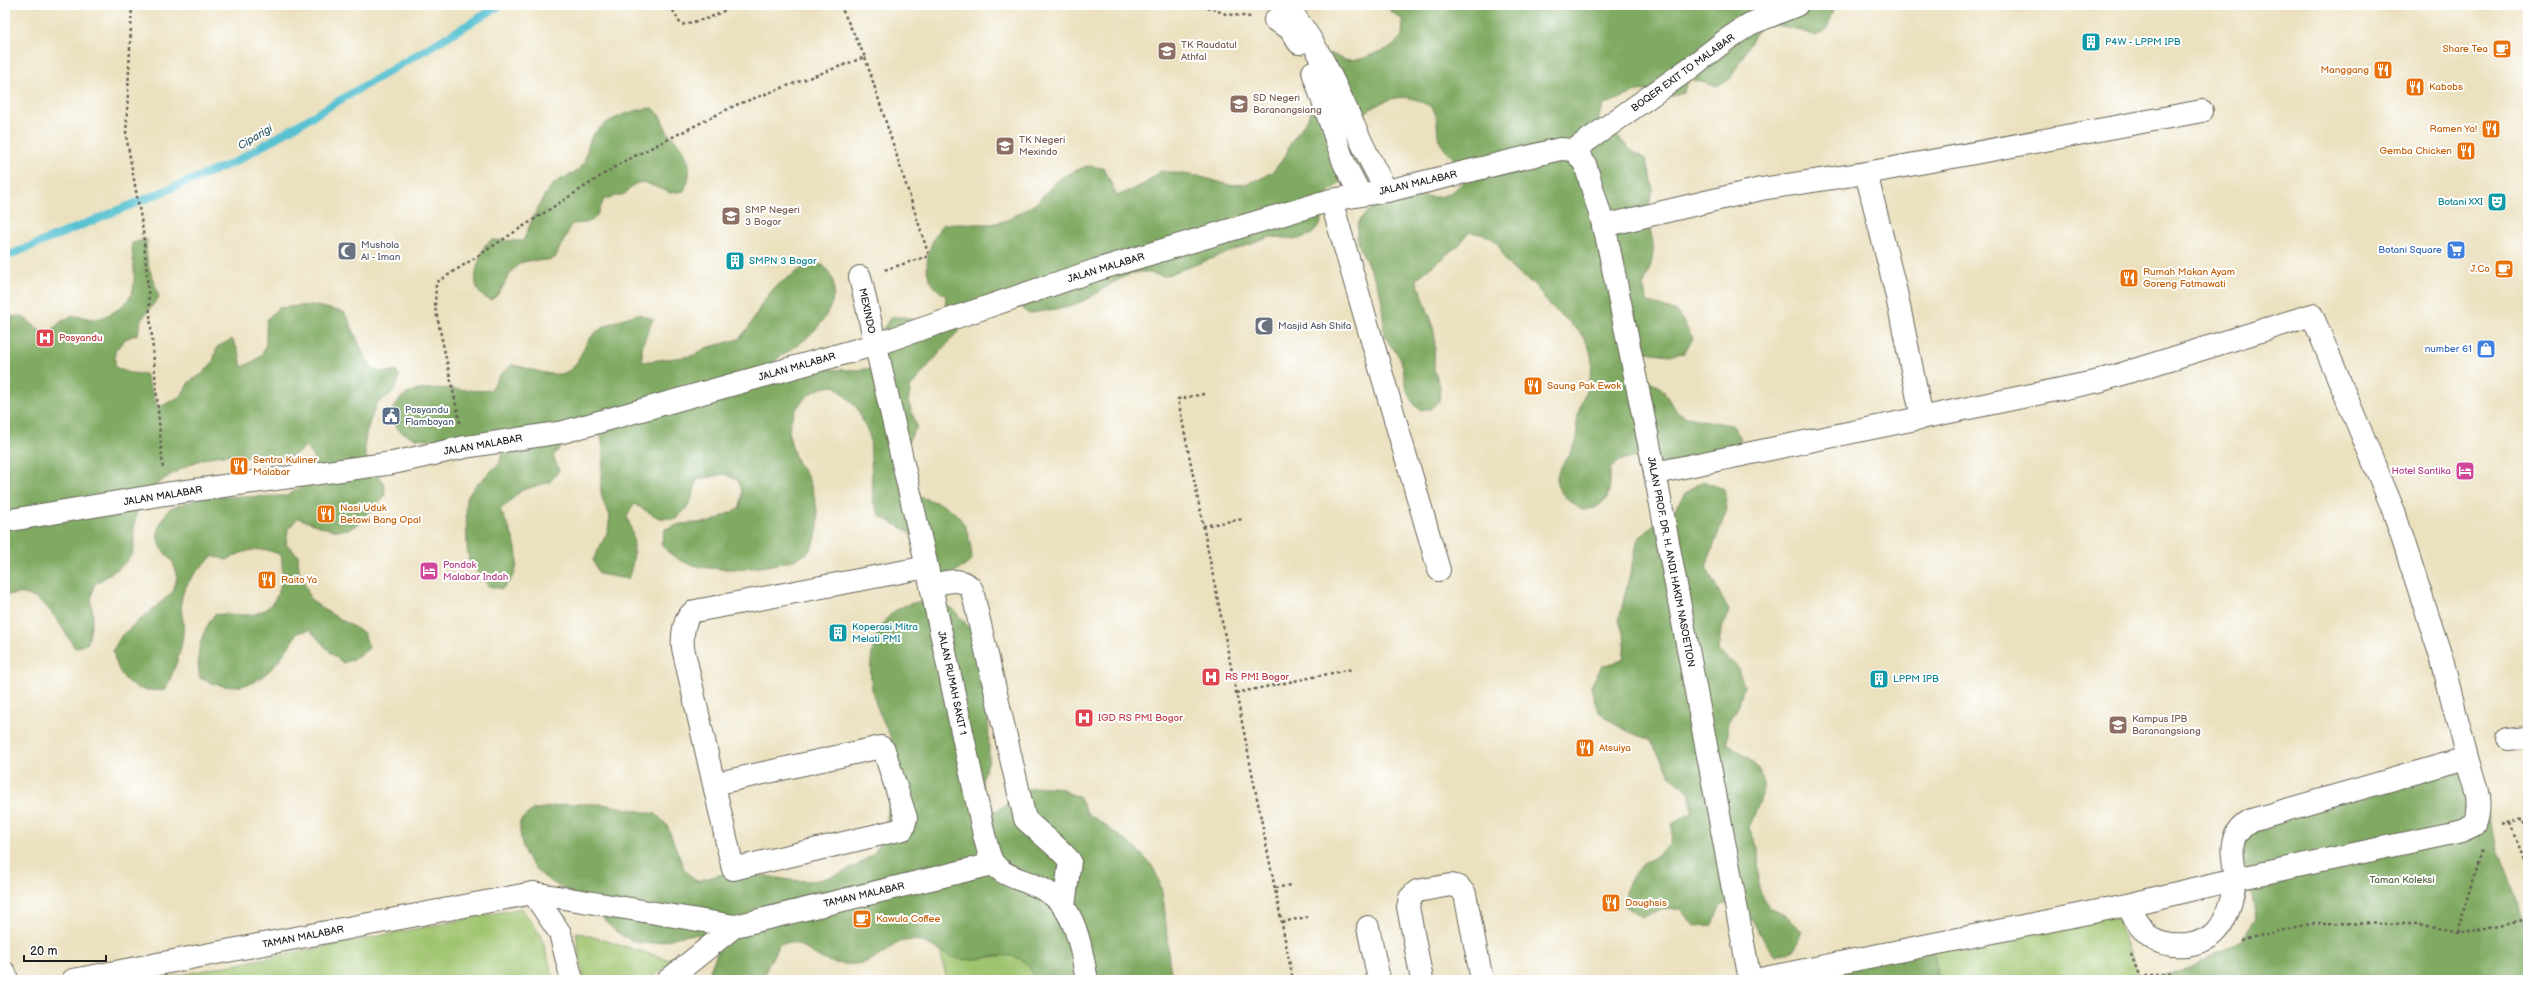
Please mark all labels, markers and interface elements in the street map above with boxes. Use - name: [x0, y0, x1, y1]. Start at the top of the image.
- building icon: P4W - LPPM IPB: [2080, 31, 2102, 53]
- street label: BOQER EXIT TO MALABAR: [1629, 32, 1737, 114]
- place label: P4W - LPPM IPB: [2105, 36, 2181, 48]
- cafe icon: Share Tea: [2491, 38, 2513, 60]
- place label: TK Raudatul Athfal: [1181, 39, 1237, 63]
- school or university icon: TK Raudatul Athfal: [1156, 40, 1178, 62]
- place label: Share Tea: [2442, 43, 2488, 55]
- restaurant icon: Manggang: [2372, 59, 2394, 81]
- place label: Manggang: [2320, 64, 2369, 76]
- restaurant icon: Kabobs: [2404, 76, 2426, 98]
- place label: Kabobs: [2429, 81, 2463, 93]
- place label: SD Negeri Baranangsiang: [1253, 92, 1322, 116]
- school or university icon: SD Negeri Baranangsiang: [1228, 93, 1250, 115]
- restaurant icon: Ramen Ya!: [2480, 118, 2502, 140]
- water label: Ciparigi: [235, 121, 275, 152]
- place label: Ramen Ya!: [2430, 123, 2477, 135]
- place label: TK Negeri Mexindo: [1019, 134, 1065, 158]
- school or university icon: TK Negeri Mexindo: [994, 135, 1016, 157]
- restaurant icon: Gemba Chicken: [2455, 140, 2477, 162]
- place label: Gemba Chicken: [2380, 145, 2452, 157]
- street label: JALAN MALABAR: [1378, 168, 1458, 198]
- theatre icon: Botani XXI: [2486, 191, 2508, 213]
- place label: Botani XXI: [2438, 196, 2483, 208]
- place label: SMP Negeri 3 Bogor: [745, 204, 800, 228]
- school or university icon: SMP Negeri 3 Bogor: [720, 205, 742, 227]
- place label: Mushola Al - Iman: [361, 239, 401, 263]
- supermarket icon: Botani Square: [2445, 239, 2467, 261]
- mosque icon: Mushola Al - Iman: [336, 240, 358, 262]
- place label: Botani Square: [2378, 244, 2442, 256]
- building icon: SMPN 3 Bogor: [724, 250, 746, 272]
- street label: JALAN MALABAR: [1066, 251, 1146, 285]
- place label: SMPN 3 Bogor: [749, 255, 817, 267]
- cafe icon: J.Co: [2493, 258, 2515, 280]
- place label: J.Co: [2470, 263, 2490, 275]
- place label: Rumah Makan Ayam Goreng Fatmawati: [2143, 266, 2235, 290]
- restaurant icon: Rumah Makan Ayam Goreng Fatmawati: [2118, 267, 2140, 289]
- street label: MEXINDO: [856, 287, 878, 335]
- mosque icon: Masjid Ash Shifa: [1253, 315, 1275, 337]
- place label: Masjid Ash Shifa: [1278, 320, 1352, 332]
- hospital icon: Posyandu: [34, 327, 56, 349]
- place label: Posyandu: [59, 332, 102, 344]
- shop icon: number 61: [2475, 338, 2497, 360]
- place label: number 61: [2425, 343, 2472, 355]
- street label: JALAN MALABAR: [757, 350, 837, 384]
- restaurant icon: Saung Pak Ewok: [1522, 375, 1544, 397]
- place label: Saung Pak Ewok: [1547, 380, 1621, 392]
- place label: Posyandu Flamboyan: [405, 404, 454, 428]
- public building icon: Posyandu Flamboyan: [380, 405, 402, 427]
- street label: JALAN MALABAR: [443, 432, 523, 458]
- place label: Sentra Kuliner Malabar: [253, 454, 317, 478]
- restaurant icon: Sentra Kuliner Malabar: [228, 455, 250, 477]
- street label: JALAN PROF. DR. H. ANDI HAKIM NASOETION: [1645, 456, 1697, 668]
- hotel icon: Hotel Santika: [2454, 460, 2476, 482]
- place label: Hotel Santika: [2392, 465, 2451, 477]
- street label: JALAN MALABAR: [123, 484, 203, 508]
- place label: Nasi Uduk Betawi Bang Opal: [340, 502, 421, 526]
- restaurant icon: Nasi Uduk Betawi Bang Opal: [315, 503, 337, 525]
- place label: Pondok Malabar Indah: [443, 559, 509, 583]
- hotel icon: Pondok Malabar Indah: [418, 560, 440, 582]
- restaurant icon: Raito Ya: [256, 569, 278, 591]
- place label: Raito Ya: [281, 574, 318, 586]
- place label: Koperasi Mitra Melati PMI: [852, 621, 918, 645]
- building icon: Koperasi Mitra Melati PMI: [827, 622, 849, 644]
- street label: JALAN RUMAH SAKIT 1: [935, 630, 969, 736]
- hospital icon: RS PMI Bogor: [1200, 666, 1222, 688]
- building icon: LPPM IPB: [1868, 668, 1890, 690]
- place label: RS PMI Bogor: [1225, 671, 1290, 683]
- place label: LPPM IPB: [1893, 673, 1939, 685]
- hospital icon: IGD RS PMI Bogor: [1073, 707, 1095, 729]
- place label: IGD RS PMI Bogor: [1098, 712, 1183, 724]
- place label: Kampus IPB Baranangsiang: [2132, 713, 2201, 737]
- school or university icon: Kampus IPB Baranangsiang: [2107, 714, 2129, 736]
- restaurant icon: Atsuiya: [1574, 737, 1596, 759]
- place label: Atsuiya: [1599, 742, 1631, 754]
- park label: Taman Koleksi: [2369, 874, 2435, 886]
- street label: TAMAN MALABAR: [822, 880, 906, 910]
- restaurant icon: Doughsis: [1600, 892, 1622, 914]
- place label: Doughsis: [1625, 897, 1667, 909]
- cafe icon: Kawula Coffee: [851, 908, 873, 930]
- place label: Kawula Coffee: [876, 913, 941, 925]
- street label: TAMAN MALABAR: [261, 923, 345, 951]
- scale bar: [24, 937, 106, 963]
- text: 20 m: [30, 944, 57, 959]

